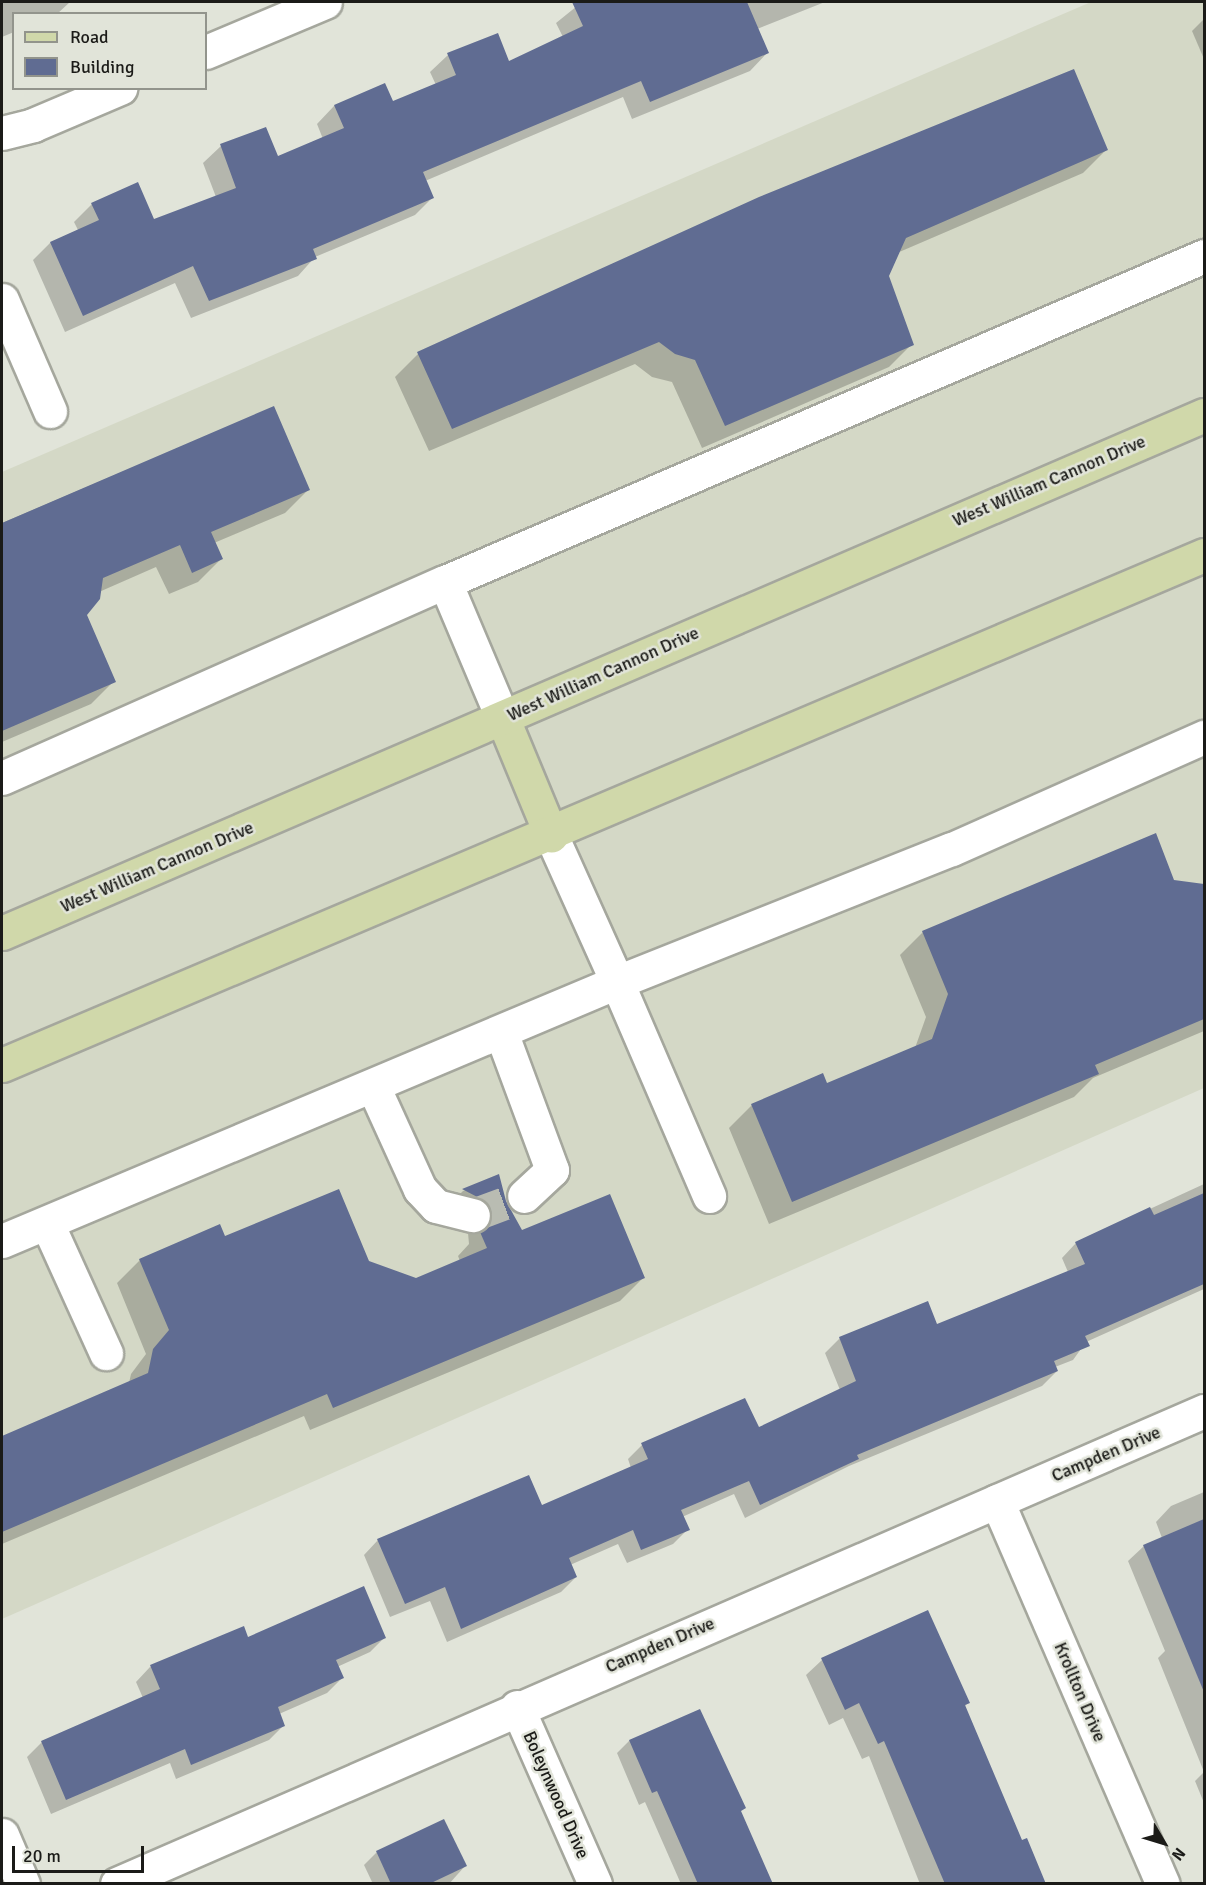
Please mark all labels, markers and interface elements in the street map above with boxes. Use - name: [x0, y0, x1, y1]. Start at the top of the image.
- legend: [12, 12, 207, 90]
- text: Road: [70, 26, 109, 48]
- text: Building: [70, 56, 134, 78]
- street label: West William Cannon Drive: [949, 431, 1149, 531]
- street label: West William Cannon Drive: [504, 622, 702, 726]
- street label: West William Cannon Drive: [57, 817, 257, 917]
- street label: Campden Drive: [1048, 1421, 1164, 1487]
- street label: Campden Drive: [602, 1612, 718, 1678]
- street label: Krollton Drive: [1049, 1639, 1111, 1745]
- street label: Boleynwood Drive: [518, 1728, 594, 1862]
- north arrow: [1134, 1813, 1194, 1873]
- scale bar: [15, 1834, 147, 1872]
- text: N: [1167, 1844, 1189, 1865]
- text: 20 m: [23, 1845, 61, 1867]

